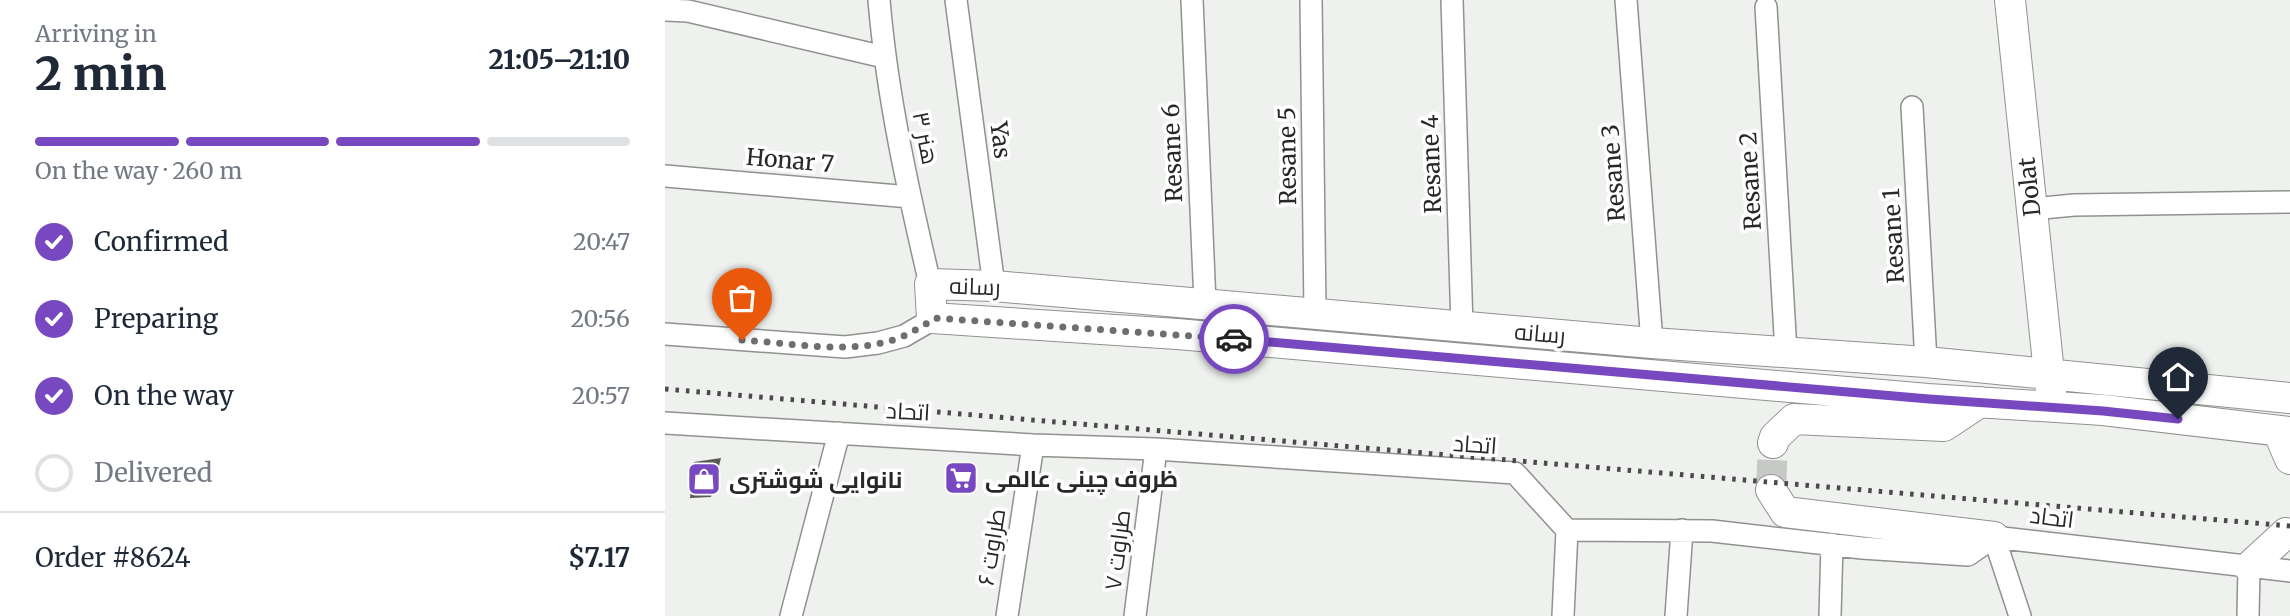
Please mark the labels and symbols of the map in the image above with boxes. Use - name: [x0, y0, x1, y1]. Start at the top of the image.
- street label: Resane 6: [1156, 103, 1188, 203]
- street label: Resane 5: [1272, 107, 1302, 205]
- street label: هنر ۳: [907, 109, 945, 167]
- street label: Resane 4: [1415, 114, 1447, 214]
- street label: Yas: [984, 119, 1018, 160]
- street label: Resane 3: [1595, 123, 1631, 223]
- street label: Resane 2: [1733, 131, 1767, 231]
- street label: Honar 7: [745, 142, 835, 178]
- street label: Dolat: [2011, 156, 2047, 218]
- street label: Resane 1: [1876, 188, 1910, 284]
- pin: [712, 268, 772, 340]
- street label: رسانه: [949, 271, 1001, 301]
- courier: [1199, 304, 1269, 374]
- street label: رسانه: [1513, 316, 1567, 350]
- pin: [2148, 347, 2208, 419]
- street label: اتحاد: [885, 395, 931, 427]
- street label: اتحاد: [1452, 428, 1498, 460]
- supermarket icon: ظروف چینی عالمی: [942, 459, 980, 497]
- shop icon: نانوایی شوشتری: [685, 460, 723, 498]
- place label: ظروف چینی عالمی: [985, 464, 1178, 495]
- place label: نانوایی شوشتری: [729, 465, 902, 494]
- street label: اتحاد: [2028, 500, 2076, 534]
- street label: طراوت ۶: [971, 507, 1011, 587]
- street label: طراوت ۷: [1098, 508, 1136, 592]

